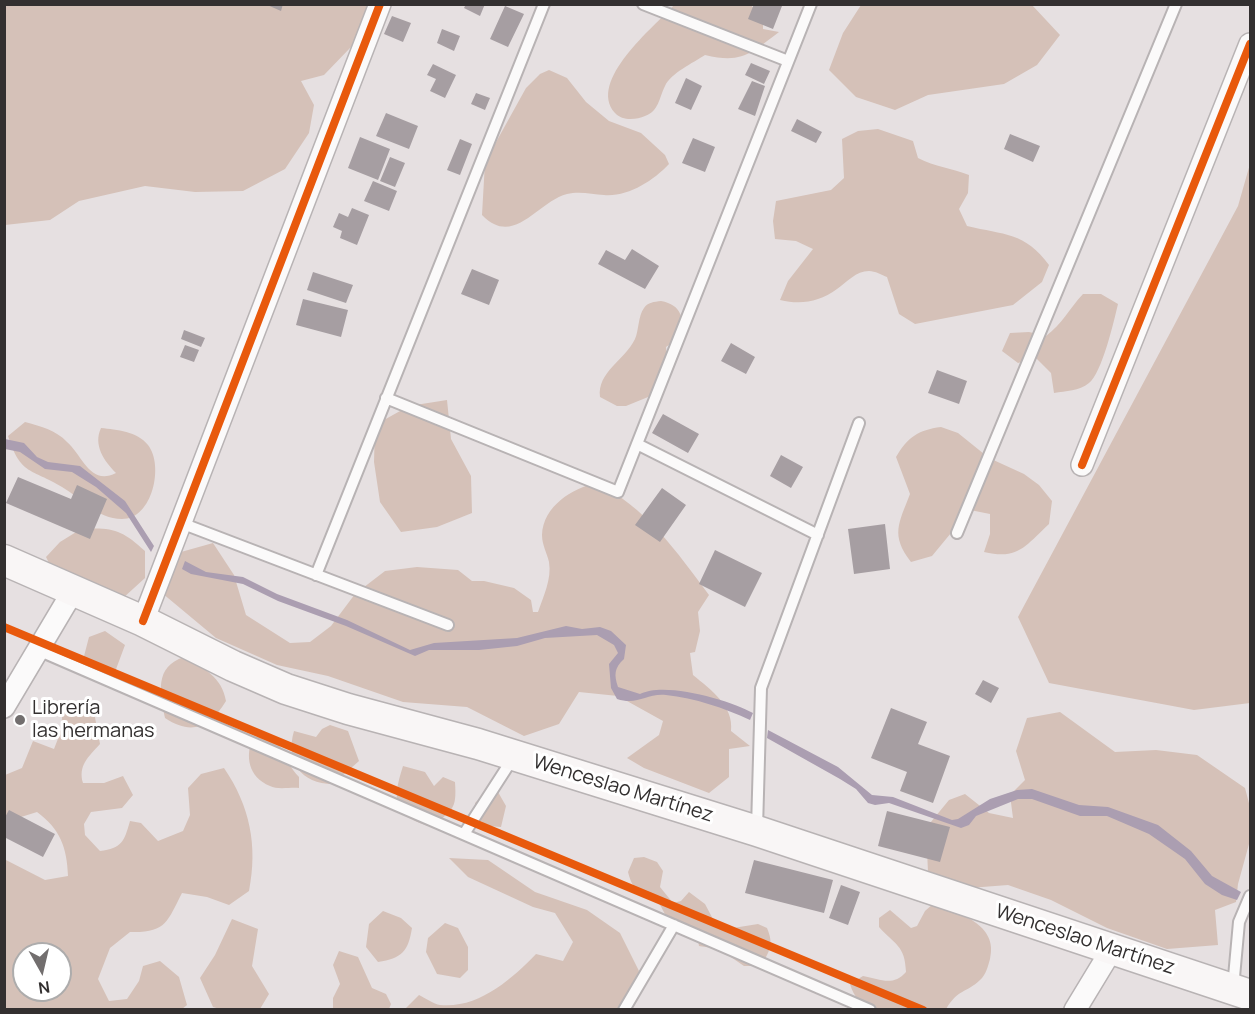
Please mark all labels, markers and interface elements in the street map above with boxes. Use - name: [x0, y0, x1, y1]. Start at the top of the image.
- place label: Librería las hermanas: [32, 696, 155, 743]
- marker: Librería las hermanas: [13, 713, 27, 727]
- street label: Wenceslao Martínez: [530, 750, 716, 828]
- street label: Wenceslao Martínez: [992, 900, 1178, 980]
- north arrow: [12, 942, 72, 1002]
- text: N: [37, 976, 51, 1000]

